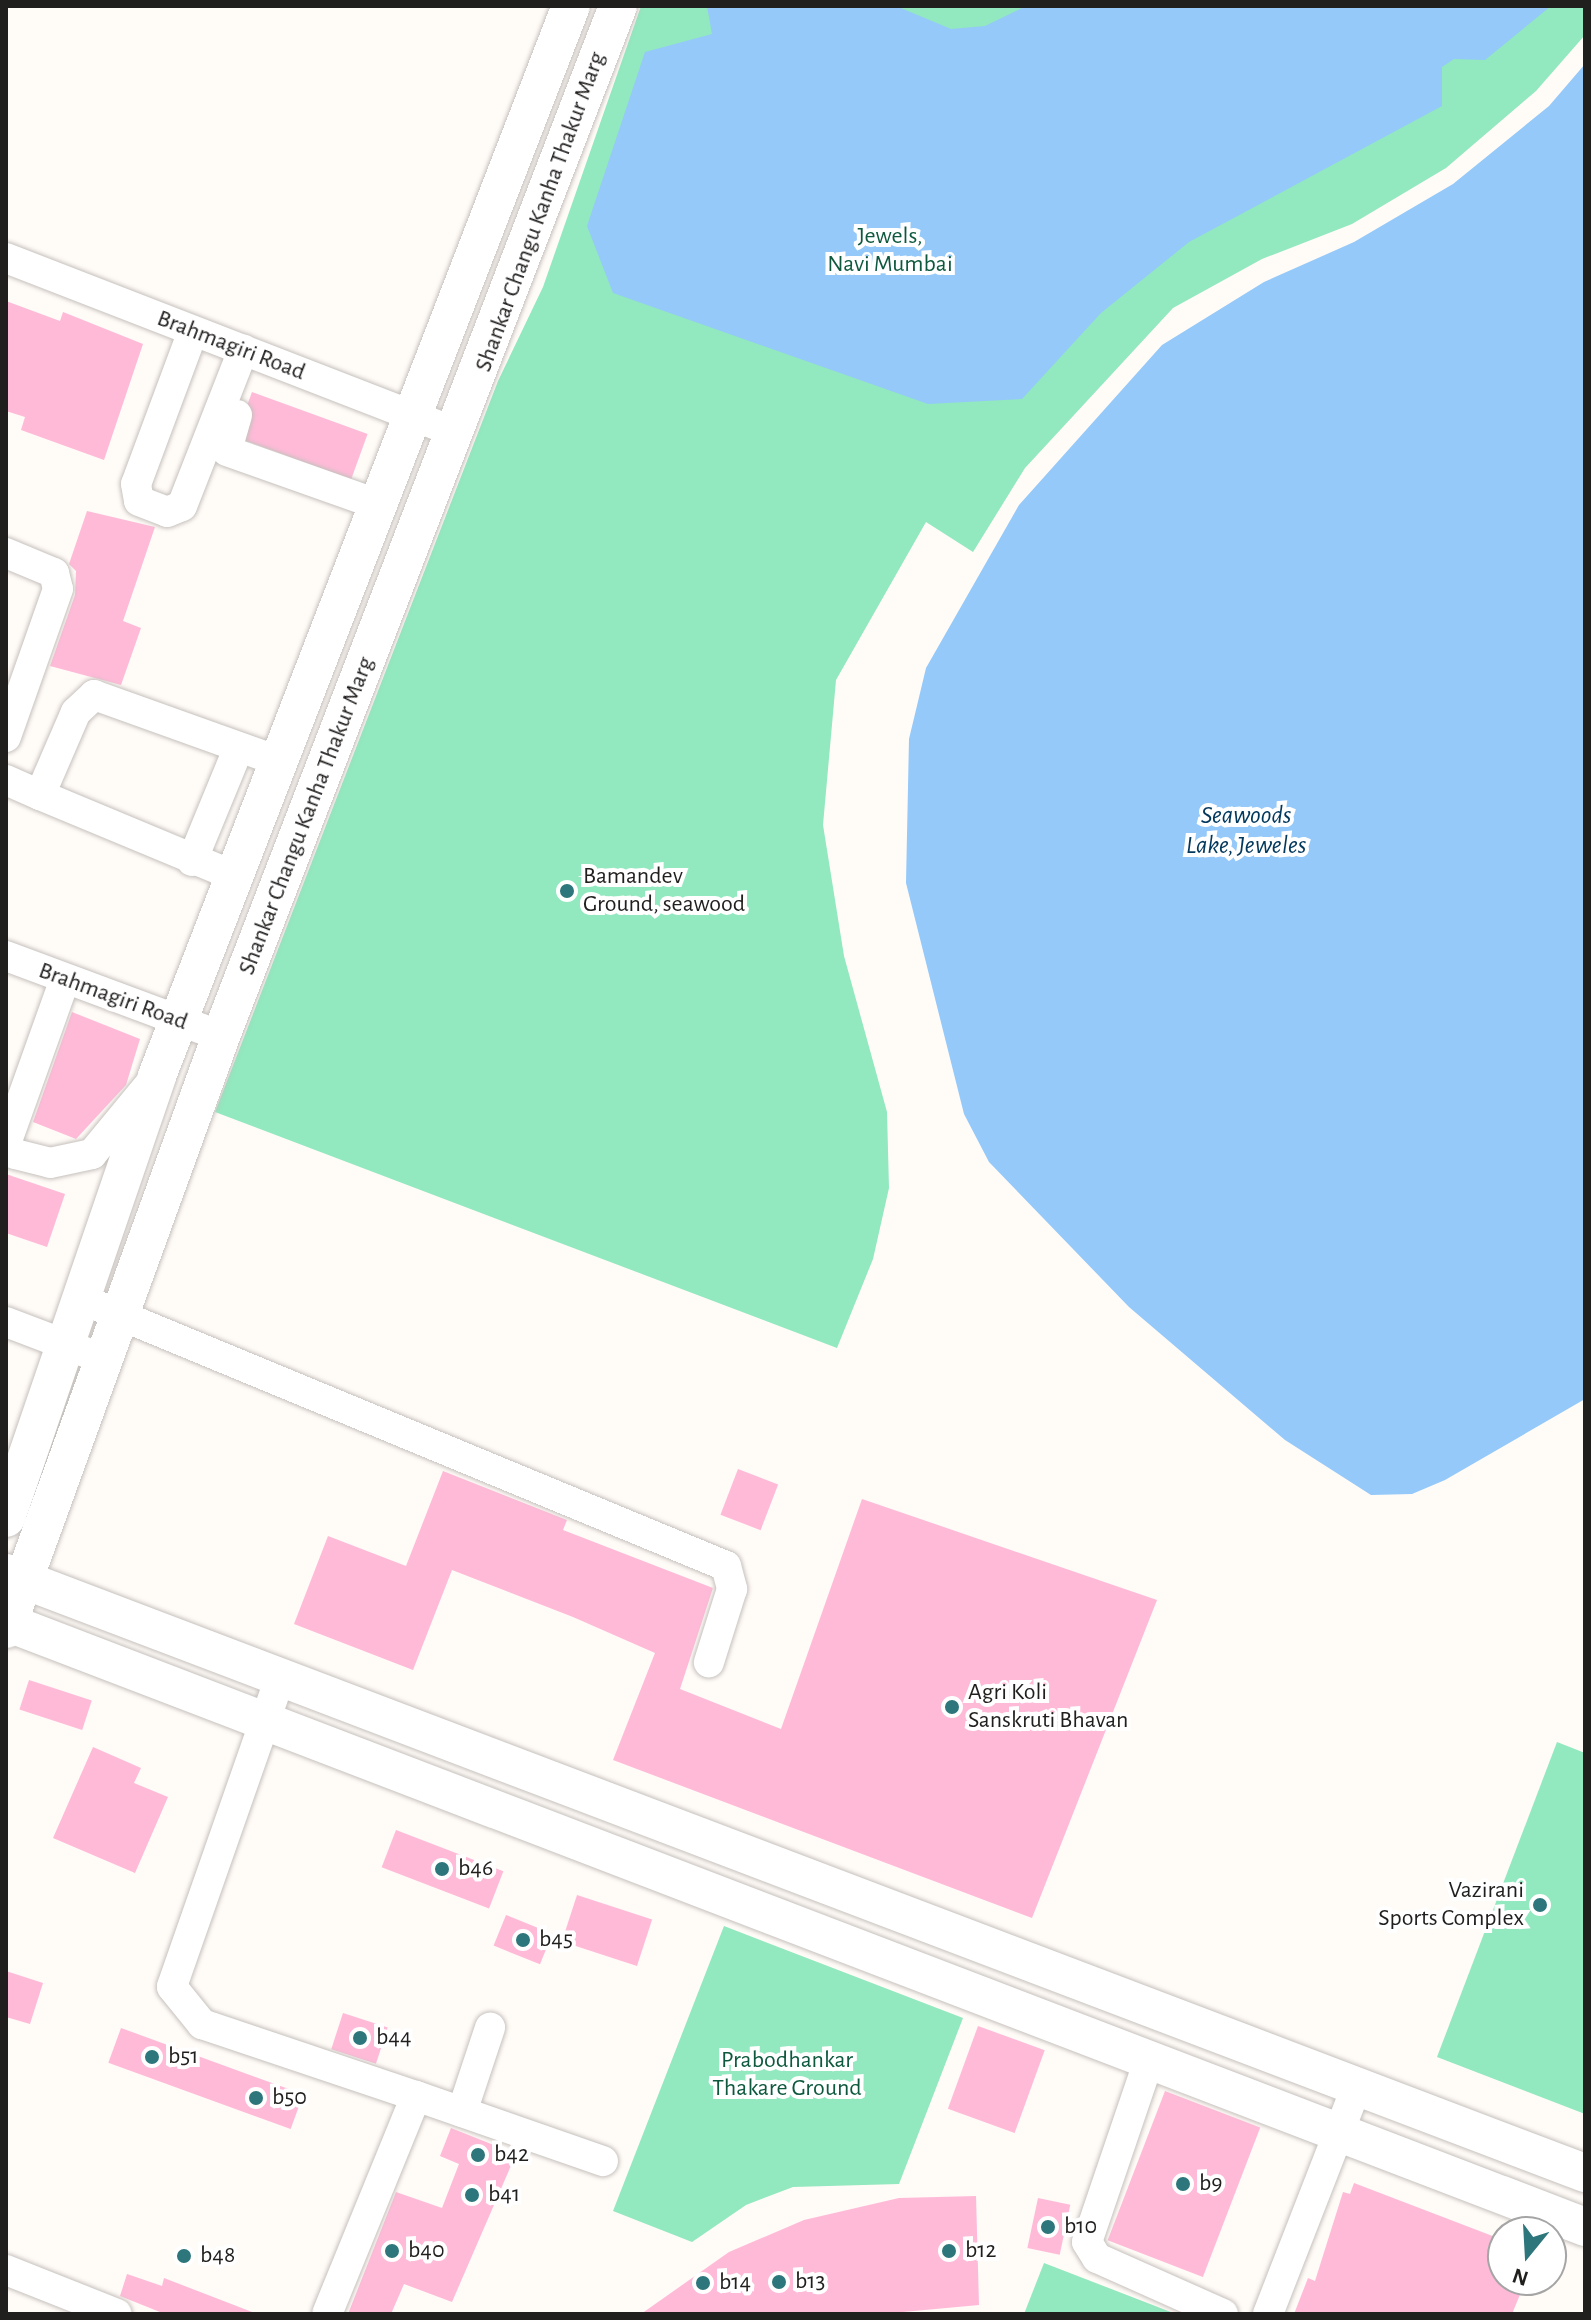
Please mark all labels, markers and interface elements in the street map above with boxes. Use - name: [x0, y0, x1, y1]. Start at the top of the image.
- street label: Shankar Changu Kanha Thakur Marg: [470, 48, 612, 376]
- park label: Jewels, Navi Mumbai: [827, 223, 953, 279]
- street label: Brahmagiri Road: [153, 305, 309, 387]
- street label: Shankar Changu Kanha Thakur Marg: [233, 653, 381, 979]
- water label: Seawoods Lake, Jeweles: [1186, 800, 1306, 862]
- place label: Bamandev Ground, seawood: [583, 863, 745, 919]
- marker: Bamandev Ground, seawood: [558, 882, 576, 900]
- street label: Brahmagiri Road: [35, 957, 191, 1037]
- place label: Agri Koli Sanskruti Bhavan: [968, 1679, 1128, 1735]
- marker: Agri Koli Sanskruti Bhavan: [943, 1698, 961, 1716]
- place label: b46: [458, 1855, 493, 1883]
- marker: b46: [433, 1860, 451, 1878]
- place label: Vazirani Sports Complex: [1378, 1877, 1524, 1933]
- marker: Vazirani Sports Complex: [1531, 1896, 1549, 1914]
- place label: b45: [539, 1926, 573, 1954]
- marker: b45: [514, 1931, 532, 1949]
- place label: b44: [376, 2024, 411, 2052]
- marker: b44: [351, 2029, 369, 2047]
- place label: b51: [168, 2043, 199, 2071]
- park label: Prabodhankar Thakare Ground: [712, 2047, 862, 2103]
- marker: b51: [143, 2048, 161, 2066]
- place label: b50: [272, 2084, 307, 2112]
- marker: b50: [247, 2089, 265, 2107]
- place label: b42: [494, 2141, 529, 2169]
- marker: b42: [469, 2146, 487, 2164]
- place label: b9: [1199, 2170, 1223, 2198]
- marker: b9: [1174, 2175, 1192, 2193]
- place label: b41: [488, 2181, 520, 2209]
- marker: b41: [463, 2186, 481, 2204]
- place label: b10: [1064, 2213, 1097, 2241]
- north arrow: [1487, 2216, 1567, 2296]
- marker: b10: [1039, 2218, 1057, 2236]
- place label: b40: [408, 2237, 445, 2265]
- place label: b12: [965, 2237, 997, 2265]
- place label: b48: [200, 2242, 235, 2270]
- marker: b40: [383, 2242, 401, 2260]
- marker: b12: [940, 2242, 958, 2260]
- marker: b48: [175, 2247, 193, 2265]
- text: N: [1510, 2264, 1531, 2290]
- place label: b13: [795, 2268, 825, 2296]
- place label: b14: [719, 2269, 751, 2297]
- marker: b13: [770, 2273, 788, 2291]
- marker: b14: [694, 2274, 712, 2292]

